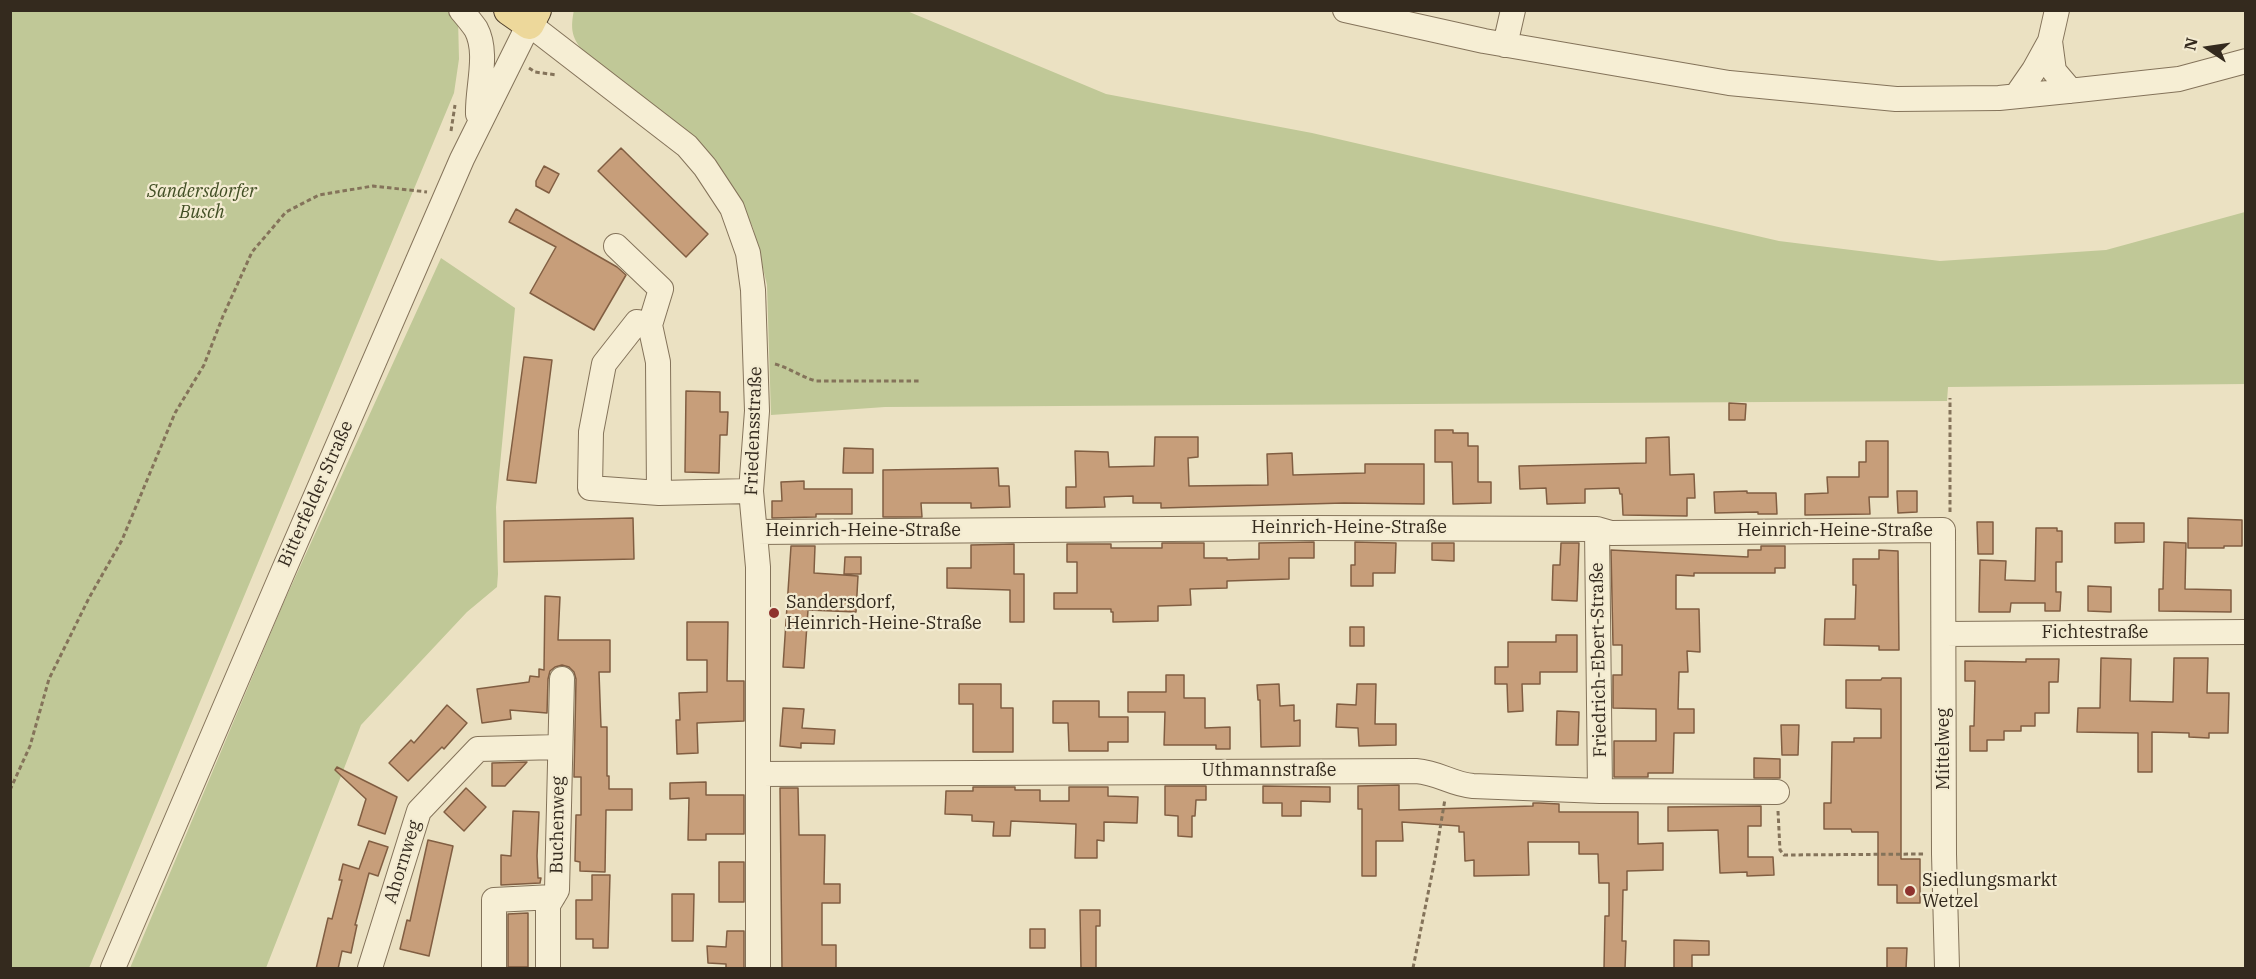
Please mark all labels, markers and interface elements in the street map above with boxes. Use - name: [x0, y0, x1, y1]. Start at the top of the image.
- north arrow: [2178, 18, 2238, 78]
- text: N: [2179, 36, 2202, 52]
- park label: Sandersdorfer Busch: [147, 181, 257, 224]
- street label: Friedensstraße: [741, 366, 767, 496]
- street label: Bitterfelder Straße: [274, 417, 358, 571]
- street label: Heinrich-Heine-Straße: [1251, 517, 1447, 539]
- street label: Heinrich-Heine-Straße: [765, 520, 961, 542]
- street label: Heinrich-Heine-Straße: [1737, 520, 1933, 542]
- street label: Friedrich-Ebert-Straße: [1586, 562, 1612, 758]
- place label: Sandersdorf, Heinrich-Heine-Straße: [786, 592, 982, 634]
- marker: Sandersdorf, Heinrich-Heine-Straße: [767, 606, 781, 620]
- street label: Fichtestraße: [2041, 622, 2149, 644]
- street label: Mittelweg: [1933, 708, 1955, 790]
- street label: Uthmannstraße: [1202, 760, 1336, 782]
- street label: Buchenweg: [546, 776, 570, 874]
- street label: Ahornweg: [380, 818, 426, 906]
- place label: Siedlungsmarkt Wetzel: [1922, 870, 2057, 912]
- marker: Siedlungsmarkt Wetzel: [1903, 884, 1917, 898]

